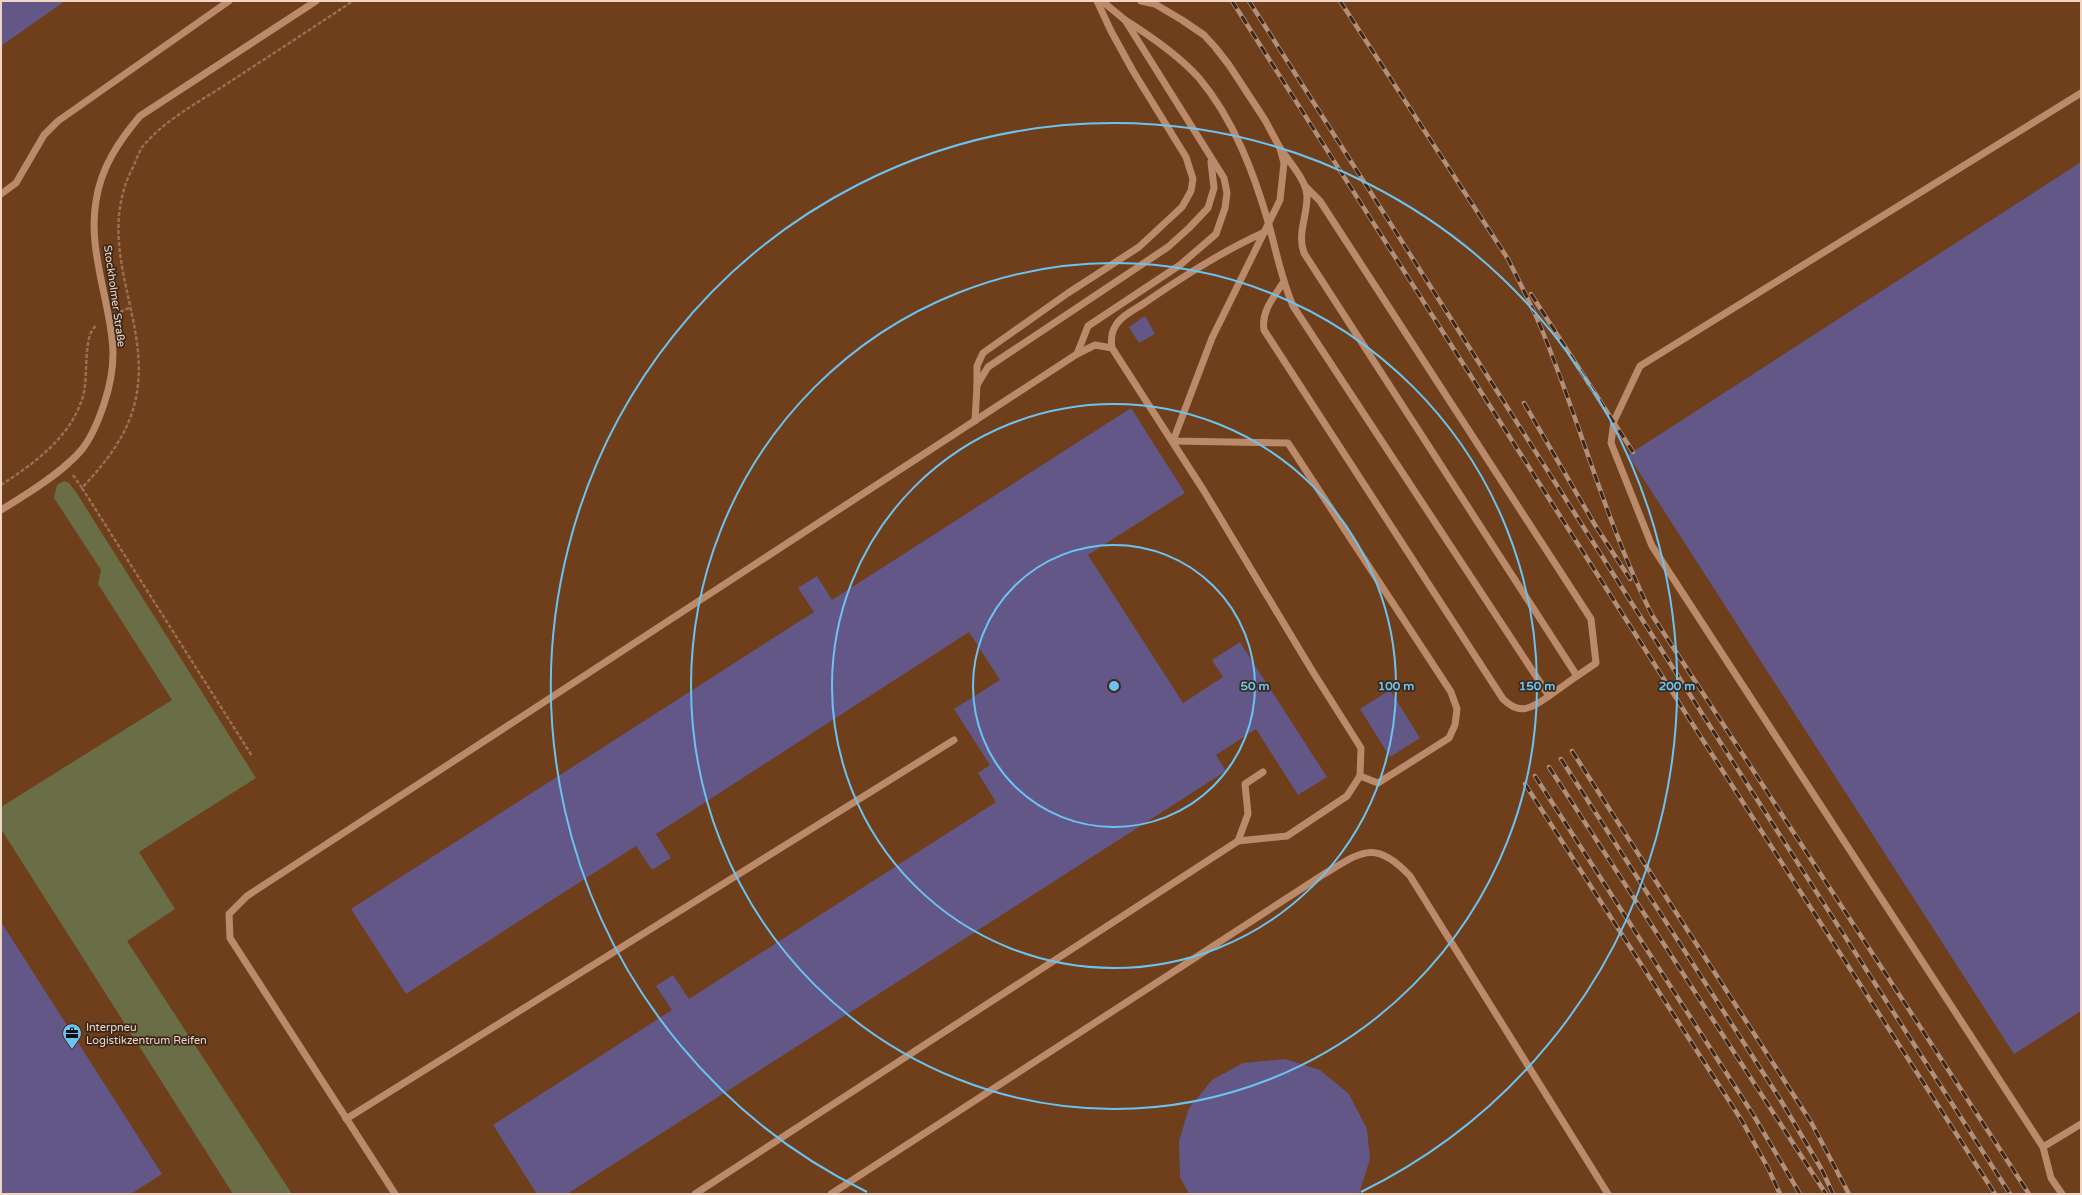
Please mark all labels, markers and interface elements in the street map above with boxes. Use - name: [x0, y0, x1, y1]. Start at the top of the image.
- street label: Stockholmer Straße: [101, 244, 128, 348]
- centre of rings: [1107, 679, 1121, 693]
- text: 50 m: [1240, 679, 1270, 693]
- text: 100 m: [1378, 679, 1414, 693]
- text: 150 m: [1519, 679, 1555, 693]
- text: 200 m: [1659, 679, 1695, 693]
- place label: Interpneu Logistikzentrum Reifen: [86, 1021, 207, 1047]
- office icon: Interpneu Logistikzentrum Reifen: [61, 1022, 83, 1050]

